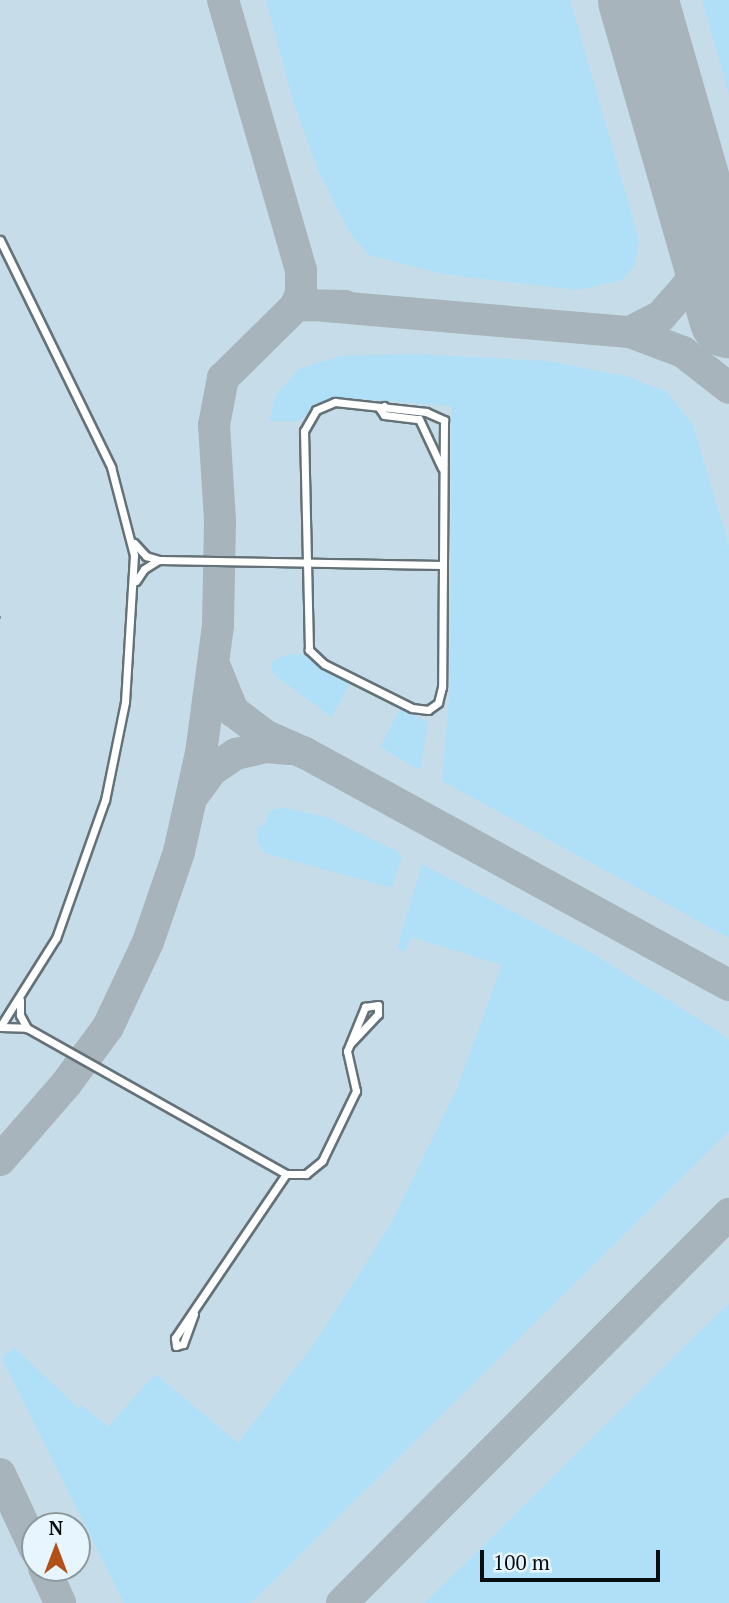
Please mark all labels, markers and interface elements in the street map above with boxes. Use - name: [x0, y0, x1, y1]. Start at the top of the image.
- north arrow: [21, 1512, 91, 1582]
- text: N: [49, 1515, 63, 1540]
- scale bar: [484, 1536, 664, 1580]
- text: 100 m: [493, 1548, 550, 1576]

